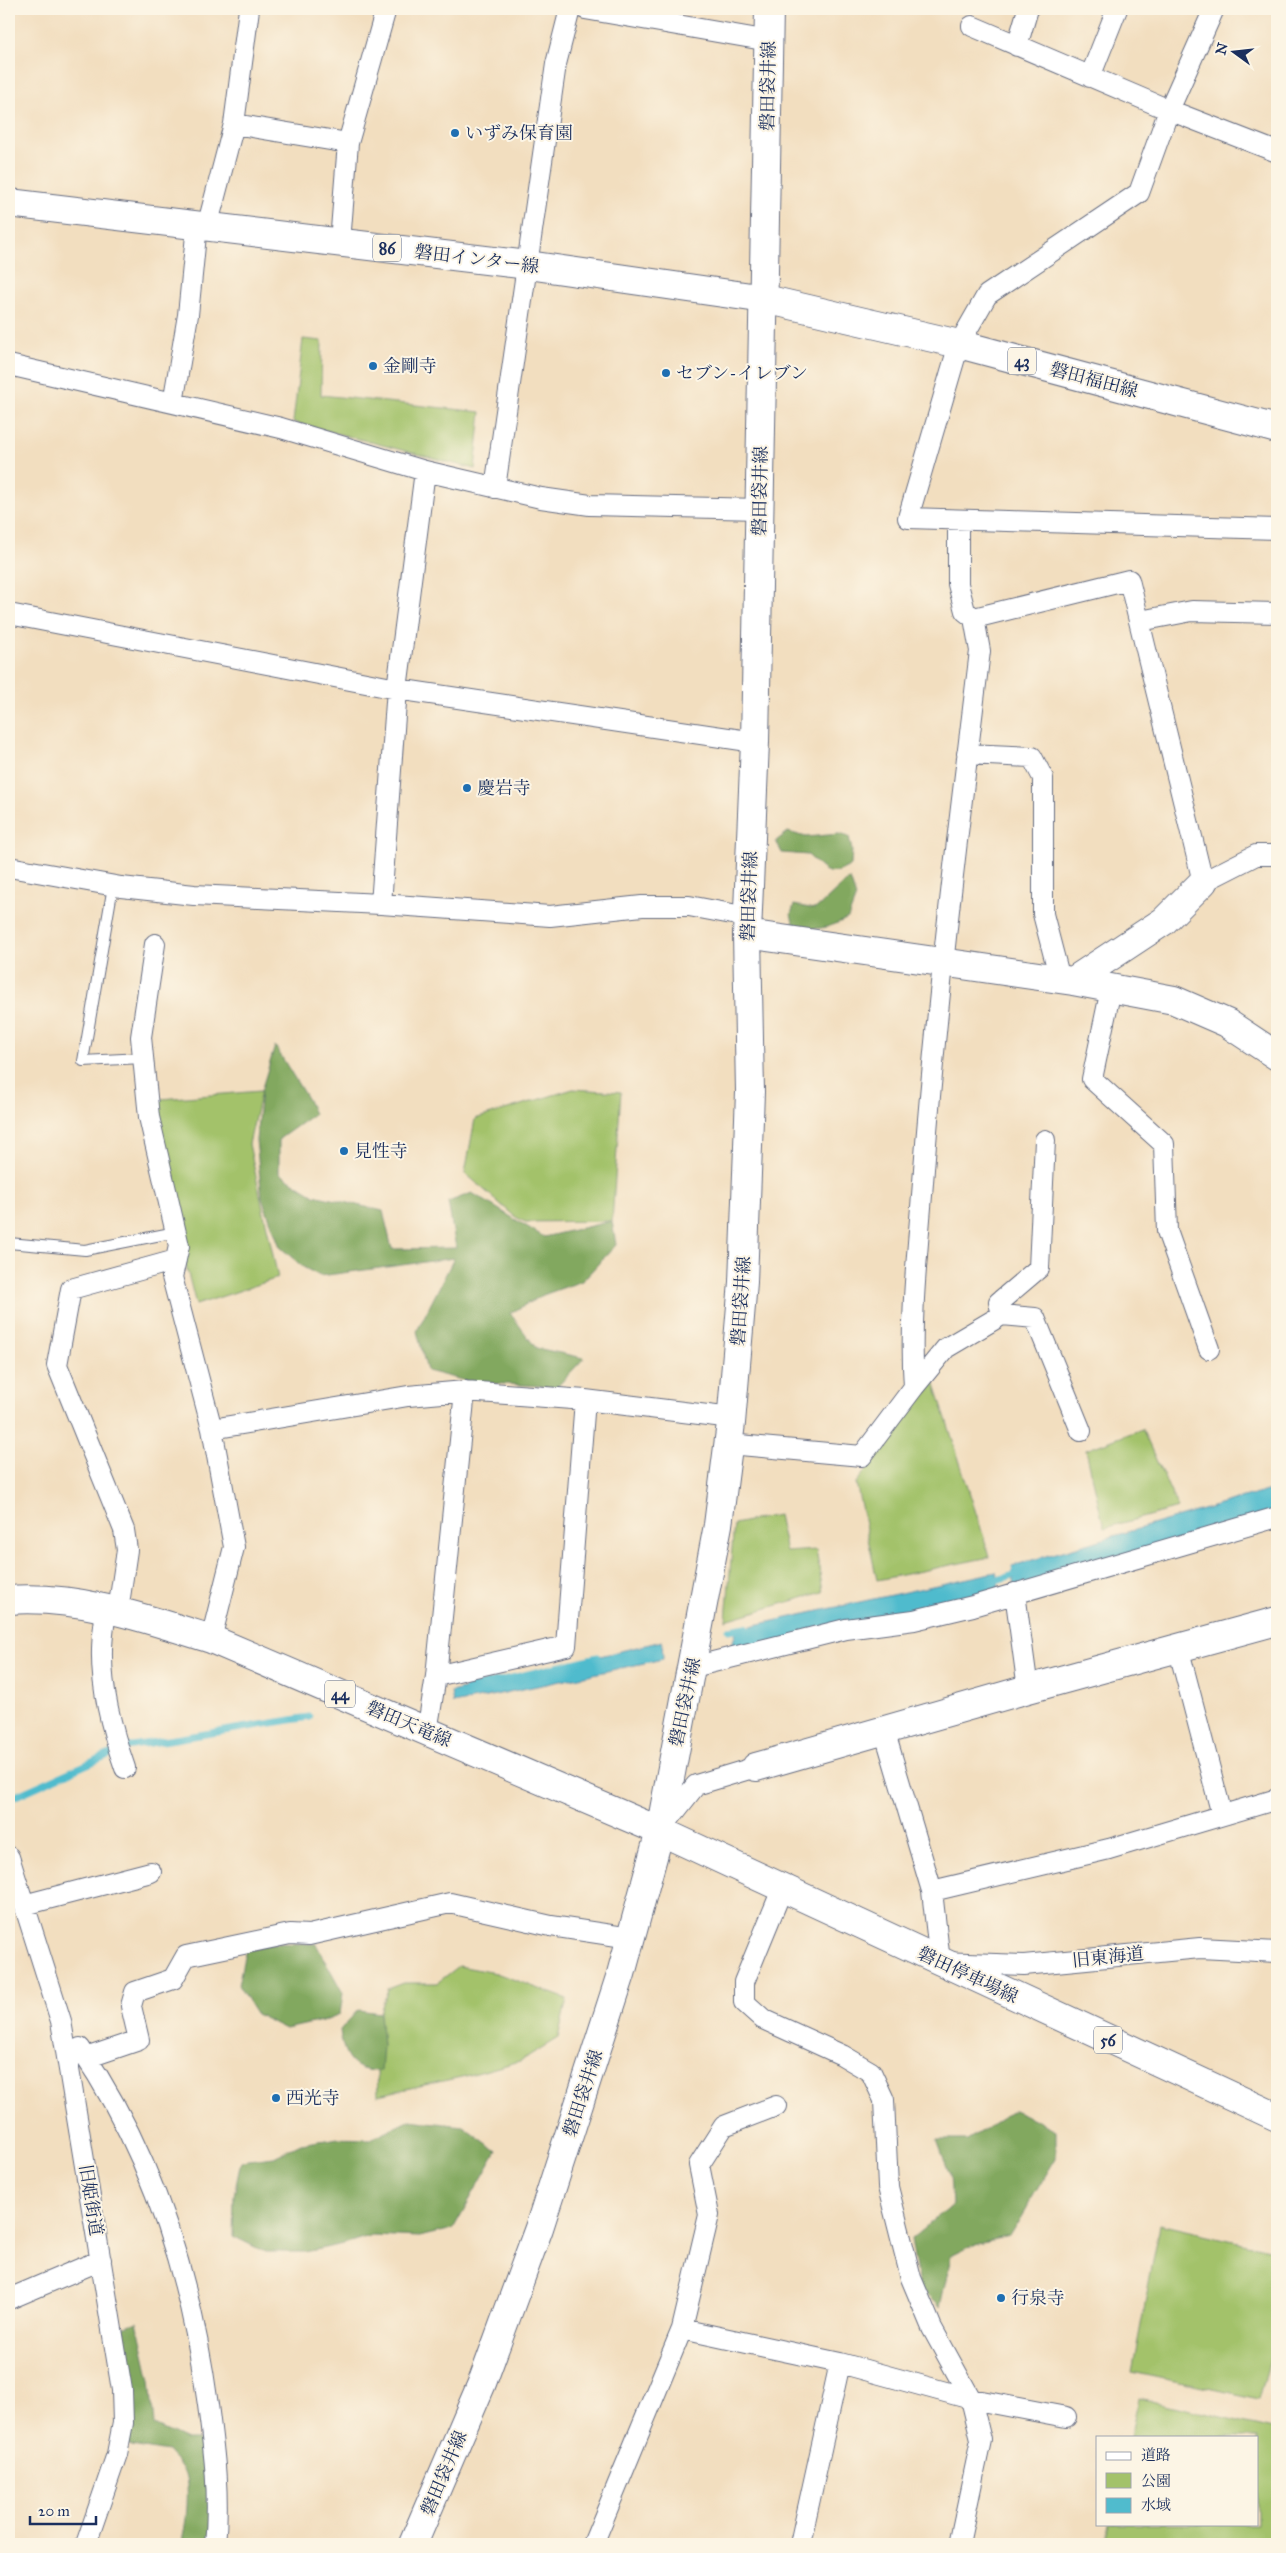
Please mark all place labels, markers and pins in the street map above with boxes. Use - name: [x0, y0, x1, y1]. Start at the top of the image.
- place label: いずみ保育園: [465, 122, 573, 144]
- marker: いずみ保育園: [449, 127, 461, 139]
- place label: 金剛寺: [383, 355, 437, 377]
- marker: 金剛寺: [367, 360, 379, 372]
- place label: セブン-イレブン: [676, 362, 808, 384]
- marker: セブン-イレブン: [660, 367, 672, 379]
- place label: 慶岩寺: [477, 777, 531, 799]
- marker: 慶岩寺: [461, 782, 473, 794]
- place label: 見性寺: [354, 1140, 408, 1162]
- marker: 見性寺: [338, 1145, 350, 1157]
- place label: 西光寺: [286, 2087, 340, 2109]
- marker: 西光寺: [270, 2092, 282, 2104]
- place label: 行泉寺: [1011, 2287, 1065, 2309]
- marker: 行泉寺: [995, 2292, 1007, 2304]

